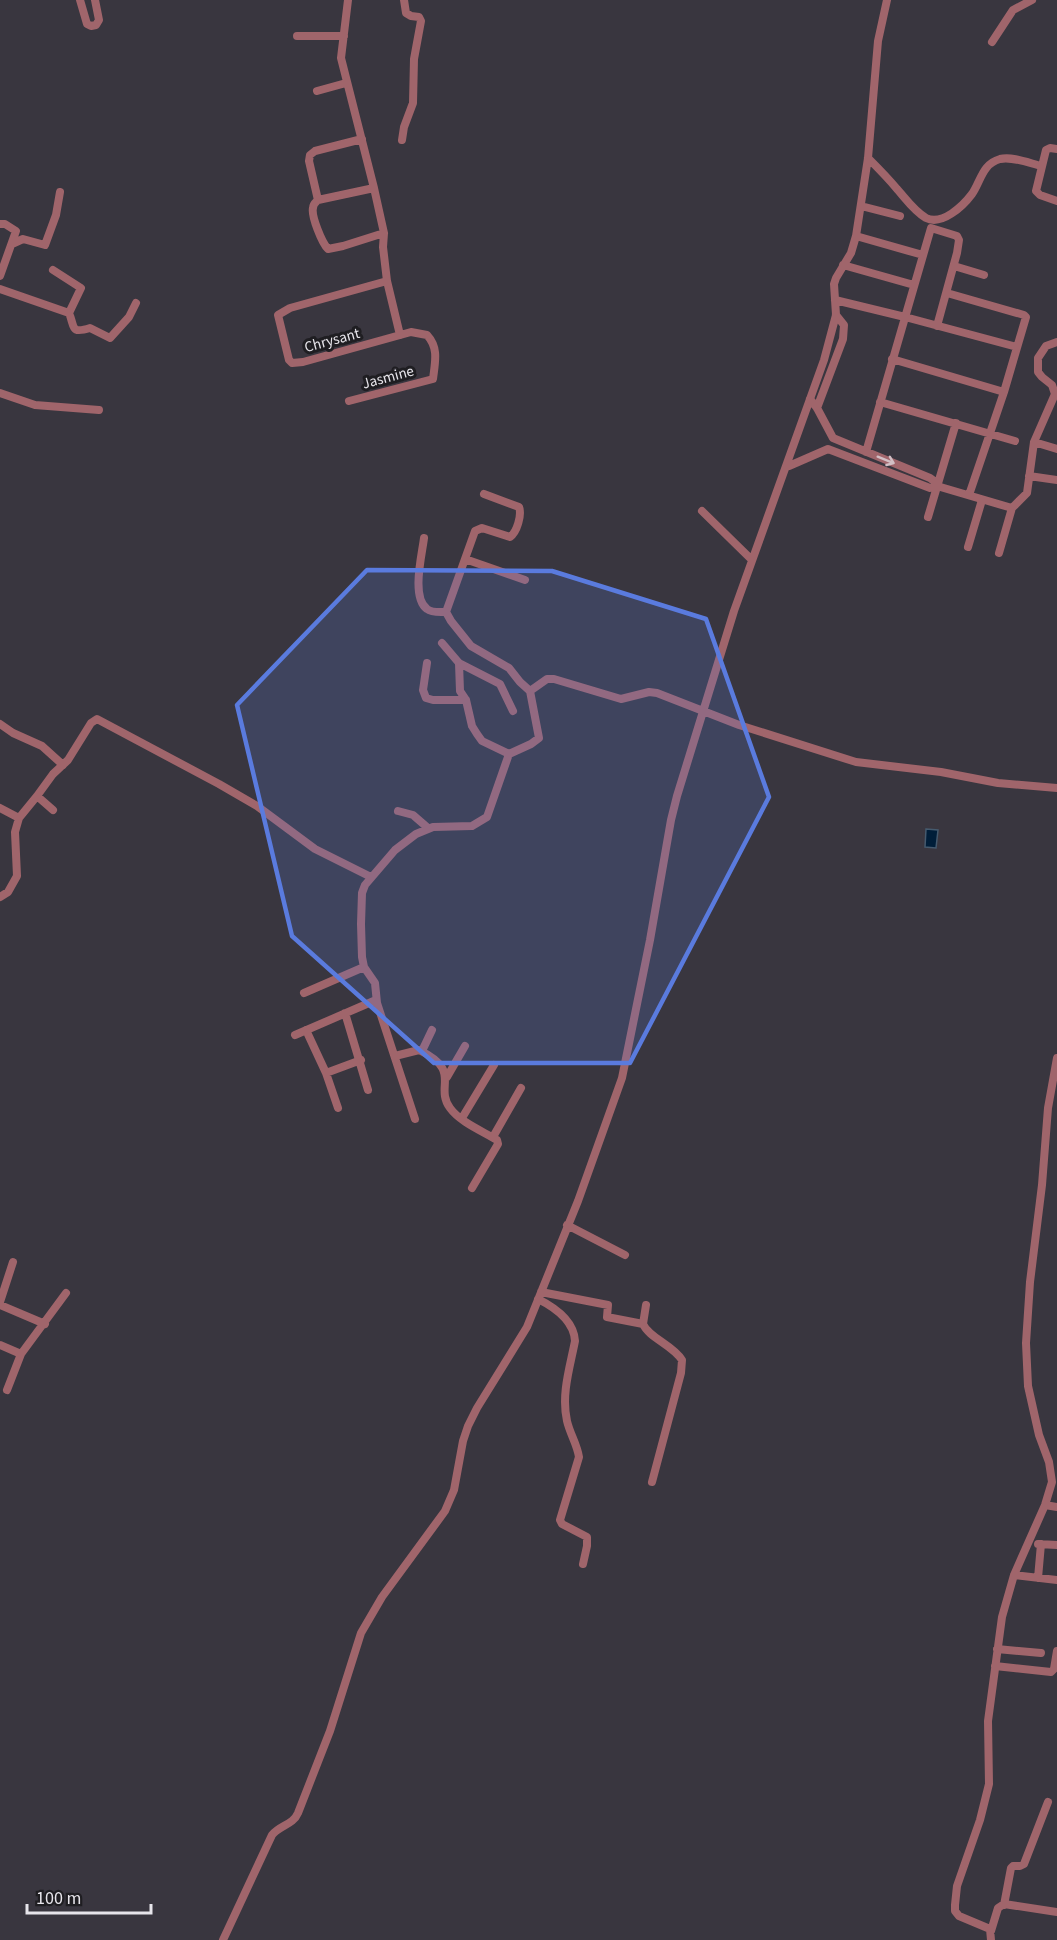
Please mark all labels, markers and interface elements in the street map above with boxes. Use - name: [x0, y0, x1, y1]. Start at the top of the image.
- street label: Chrysant: [302, 323, 362, 358]
- street label: Jasmine: [360, 361, 416, 394]
- one-way arrow: [877, 456, 895, 467]
- scale bar: [27, 1877, 152, 1915]
- text: 100 m: [36, 1886, 81, 1911]

